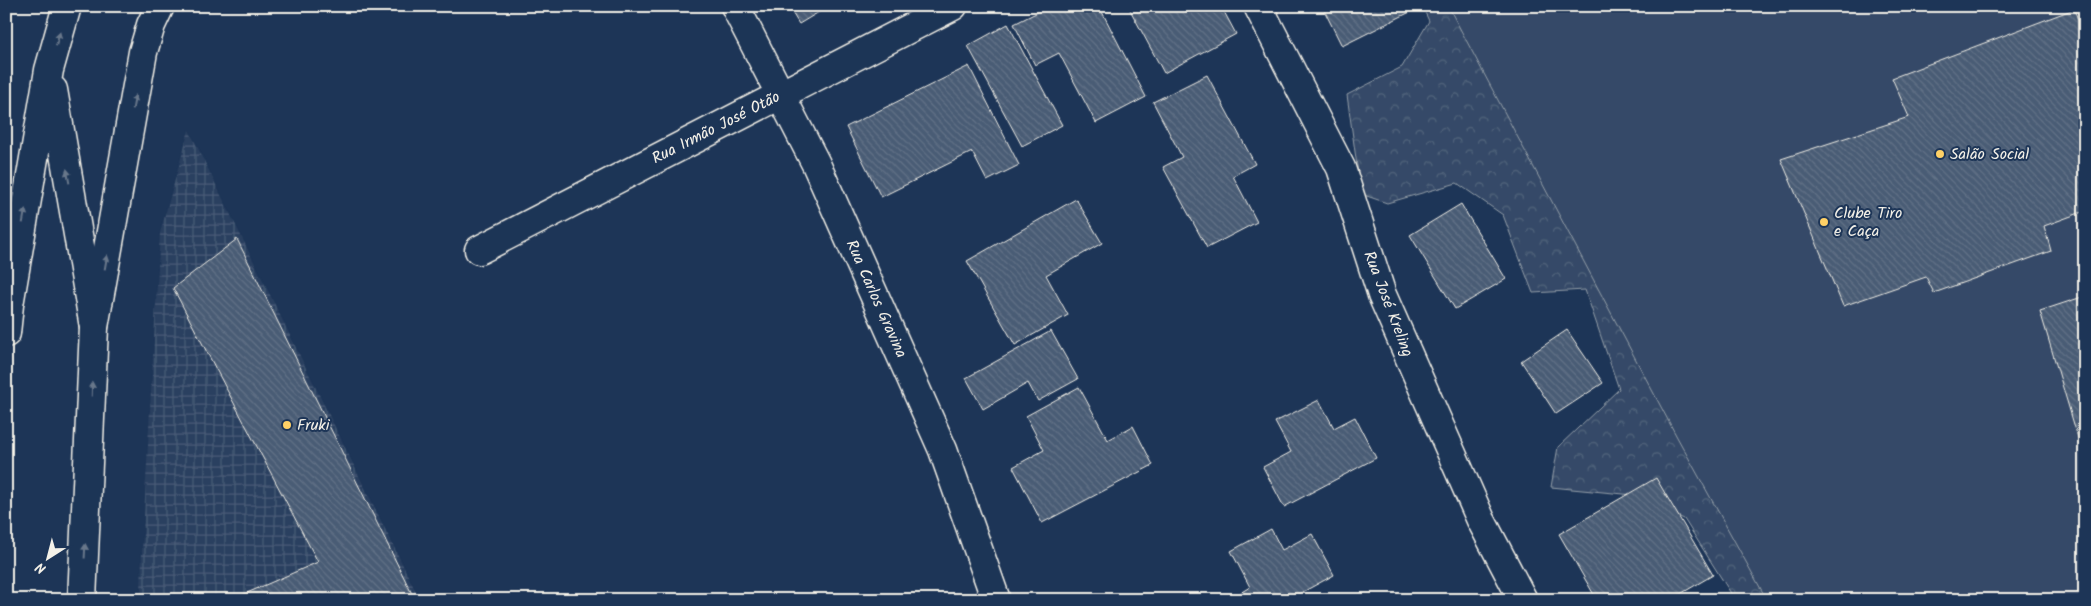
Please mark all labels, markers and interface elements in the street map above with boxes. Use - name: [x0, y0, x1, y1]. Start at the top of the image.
- one-way arrow: [54, 32, 62, 47]
- street label: Rua Irmão José Otão: [648, 85, 784, 171]
- one-way arrow: [131, 94, 139, 110]
- place label: Salão Social: [1950, 142, 2029, 167]
- marker: Salão Social: [1934, 148, 1946, 160]
- one-way arrow: [63, 167, 71, 183]
- place label: Clube Tiro e Caça: [1834, 201, 1902, 244]
- one-way arrow: [21, 207, 29, 223]
- marker: Clube Tiro e Caça: [1818, 216, 1830, 228]
- street label: Rua Carlos Gravina: [839, 236, 913, 362]
- street label: Rua José Kreling: [1356, 247, 1420, 361]
- one-way arrow: [102, 254, 110, 270]
- one-way arrow: [88, 380, 96, 396]
- place label: Fruki: [297, 413, 331, 438]
- marker: Fruki: [281, 419, 293, 431]
- north arrow: [22, 534, 72, 584]
- one-way arrow: [81, 543, 89, 559]
- text: N: [31, 556, 51, 579]

